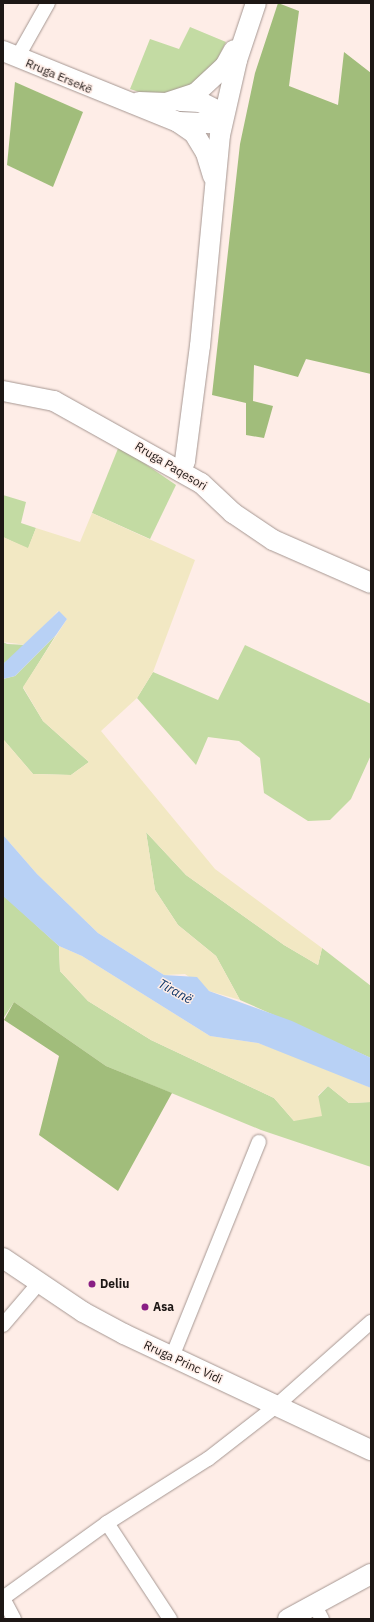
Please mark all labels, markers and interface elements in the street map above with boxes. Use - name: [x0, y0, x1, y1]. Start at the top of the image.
- street label: Rruga Ersekë: [24, 56, 94, 96]
- street label: Rruga Paqesori: [132, 439, 210, 493]
- water label: Tiranë: [155, 976, 195, 1008]
- place label: Deliu: [100, 1277, 129, 1291]
- marker: Deliu: [87, 1279, 97, 1289]
- place label: Asa: [153, 1300, 174, 1314]
- marker: Asa: [140, 1302, 150, 1312]
- street label: Rruga Princ Vidi: [141, 1338, 225, 1386]

